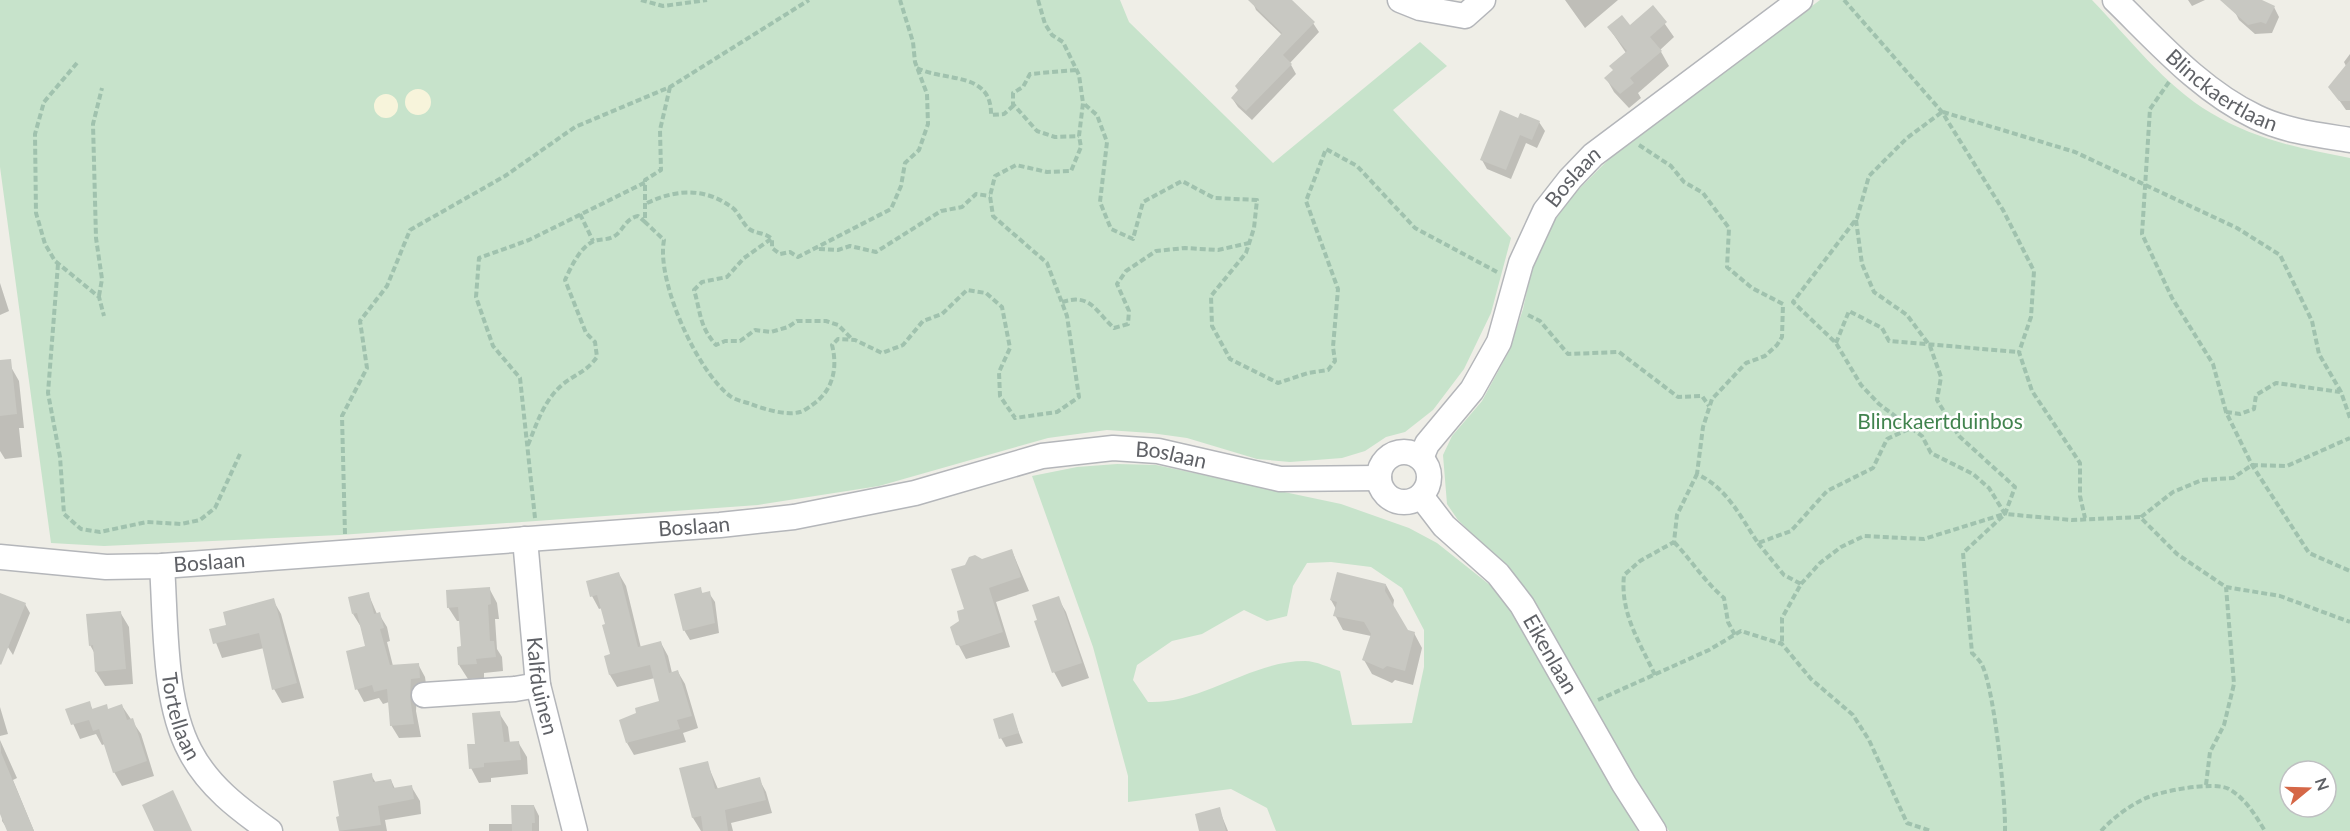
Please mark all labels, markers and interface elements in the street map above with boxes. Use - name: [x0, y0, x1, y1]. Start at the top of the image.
- street label: Blinckaertlaan: [2161, 43, 2281, 136]
- street label: Boslaan: [1539, 140, 1605, 211]
- park label: Blinckaertduinbos: [1857, 408, 2023, 433]
- street label: Boslaan: [1135, 436, 1209, 473]
- street label: Boslaan: [657, 510, 731, 541]
- street label: Boslaan: [172, 546, 246, 576]
- street label: Eikenlaan: [1519, 609, 1584, 698]
- street label: Kalfduinen: [523, 636, 564, 737]
- street label: Tortellaan: [158, 671, 206, 764]
- north arrow: [2278, 759, 2338, 819]
- text: N: [2312, 775, 2334, 793]

